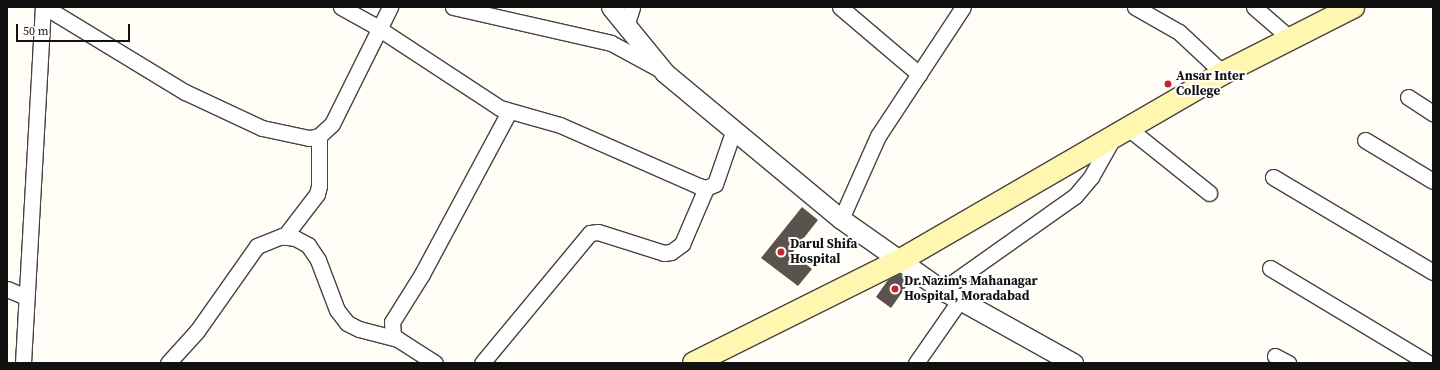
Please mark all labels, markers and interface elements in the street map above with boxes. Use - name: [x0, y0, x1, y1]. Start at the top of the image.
- scale bar: [18, 16, 132, 42]
- text: 50 m: [23, 23, 49, 39]
- place label: Ansar Inter College: [1176, 69, 1245, 100]
- marker: Ansar Inter College: [1163, 79, 1173, 89]
- place label: Darul Shifa Hospital: [790, 237, 858, 268]
- marker: Darul Shifa Hospital: [775, 246, 787, 258]
- place label: Dr.Nazim's Mahanagar Hospital, Moradabad: [904, 274, 1038, 305]
- marker: Dr.Nazim's Mahanagar Hospital, Moradabad: [889, 283, 901, 295]

